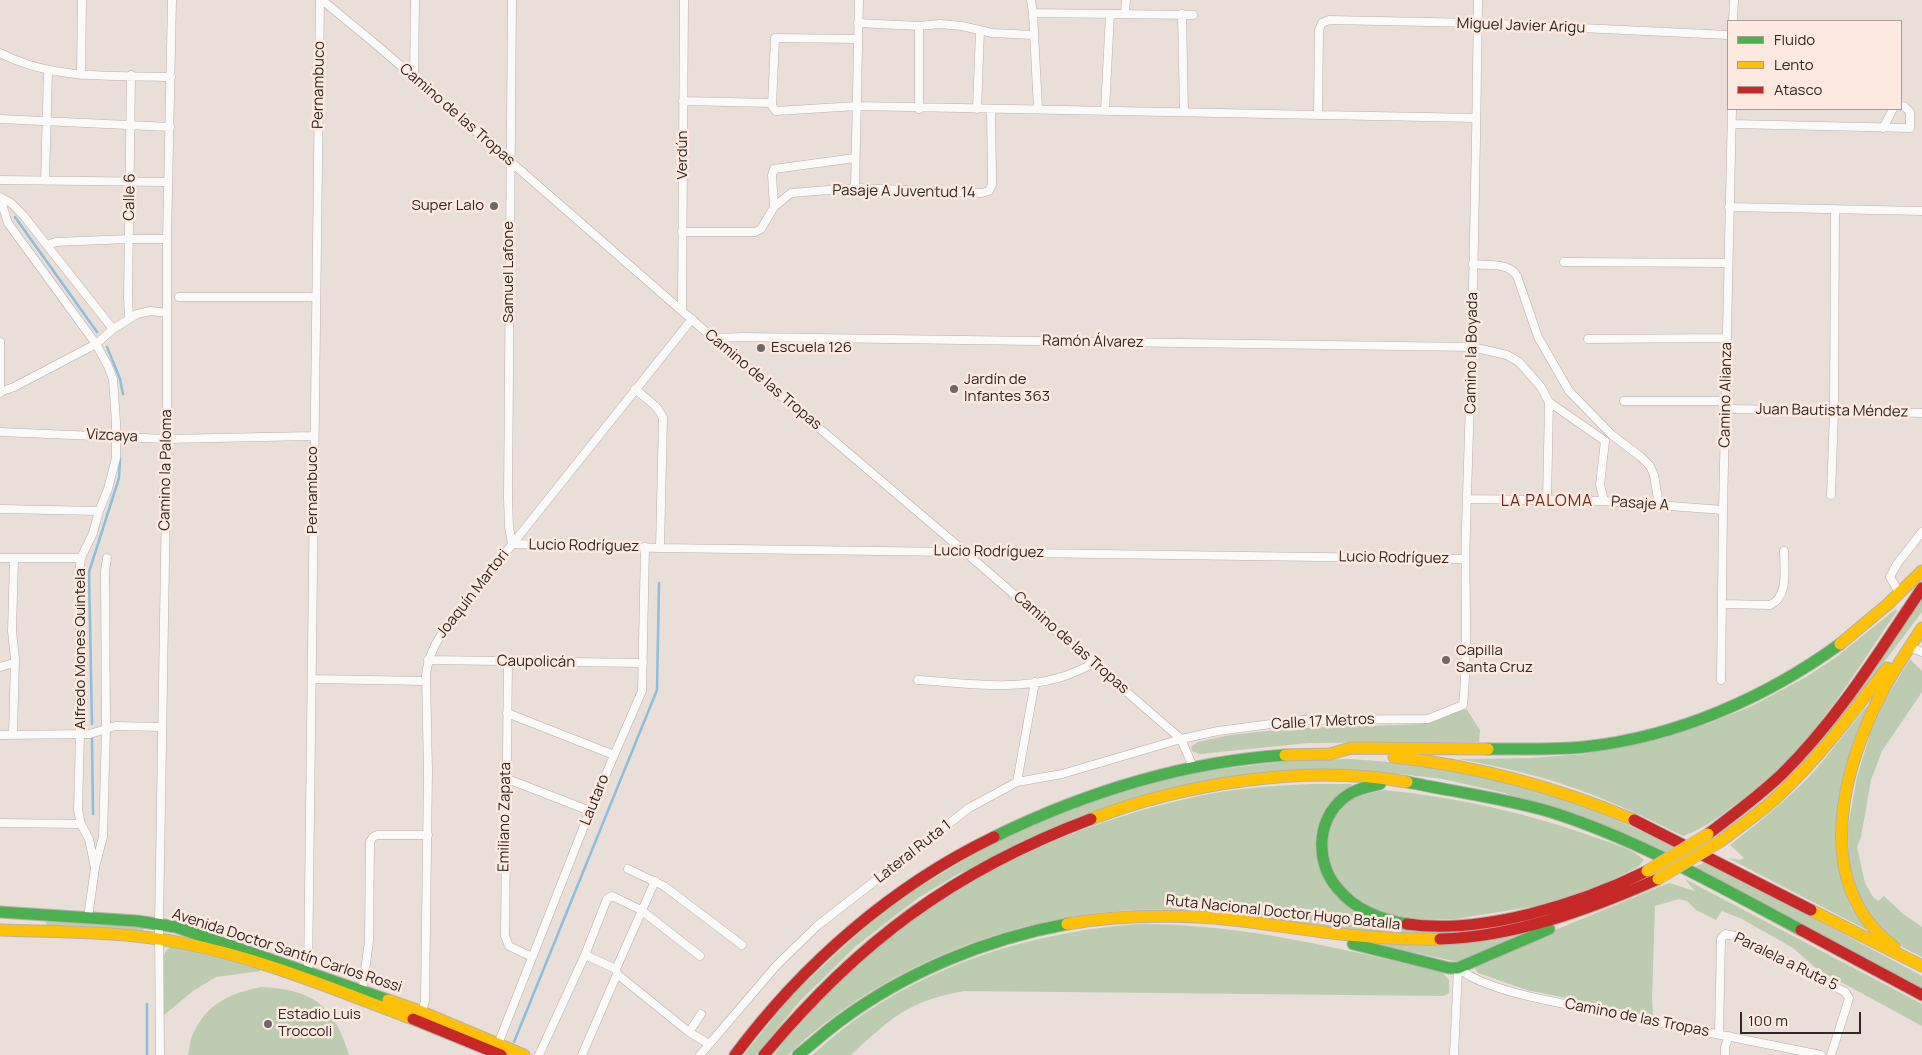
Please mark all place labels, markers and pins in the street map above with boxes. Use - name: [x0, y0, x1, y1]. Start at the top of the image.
- place label: Super Lalo: [411, 197, 484, 215]
- marker: Super Lalo: [488, 200, 500, 212]
- place label: Escuela 126: [771, 339, 852, 357]
- marker: Escuela 126: [755, 342, 767, 354]
- place label: Jardín de Infantes 363: [964, 371, 1050, 406]
- marker: Jardín de Infantes 363: [948, 383, 960, 395]
- place label: Capilla Santa Cruz: [1456, 642, 1533, 677]
- marker: Capilla Santa Cruz: [1440, 654, 1452, 666]
- place label: Estadio Luis Troccoli: [278, 1006, 361, 1041]
- marker: Estadio Luis Troccoli: [262, 1018, 274, 1030]

